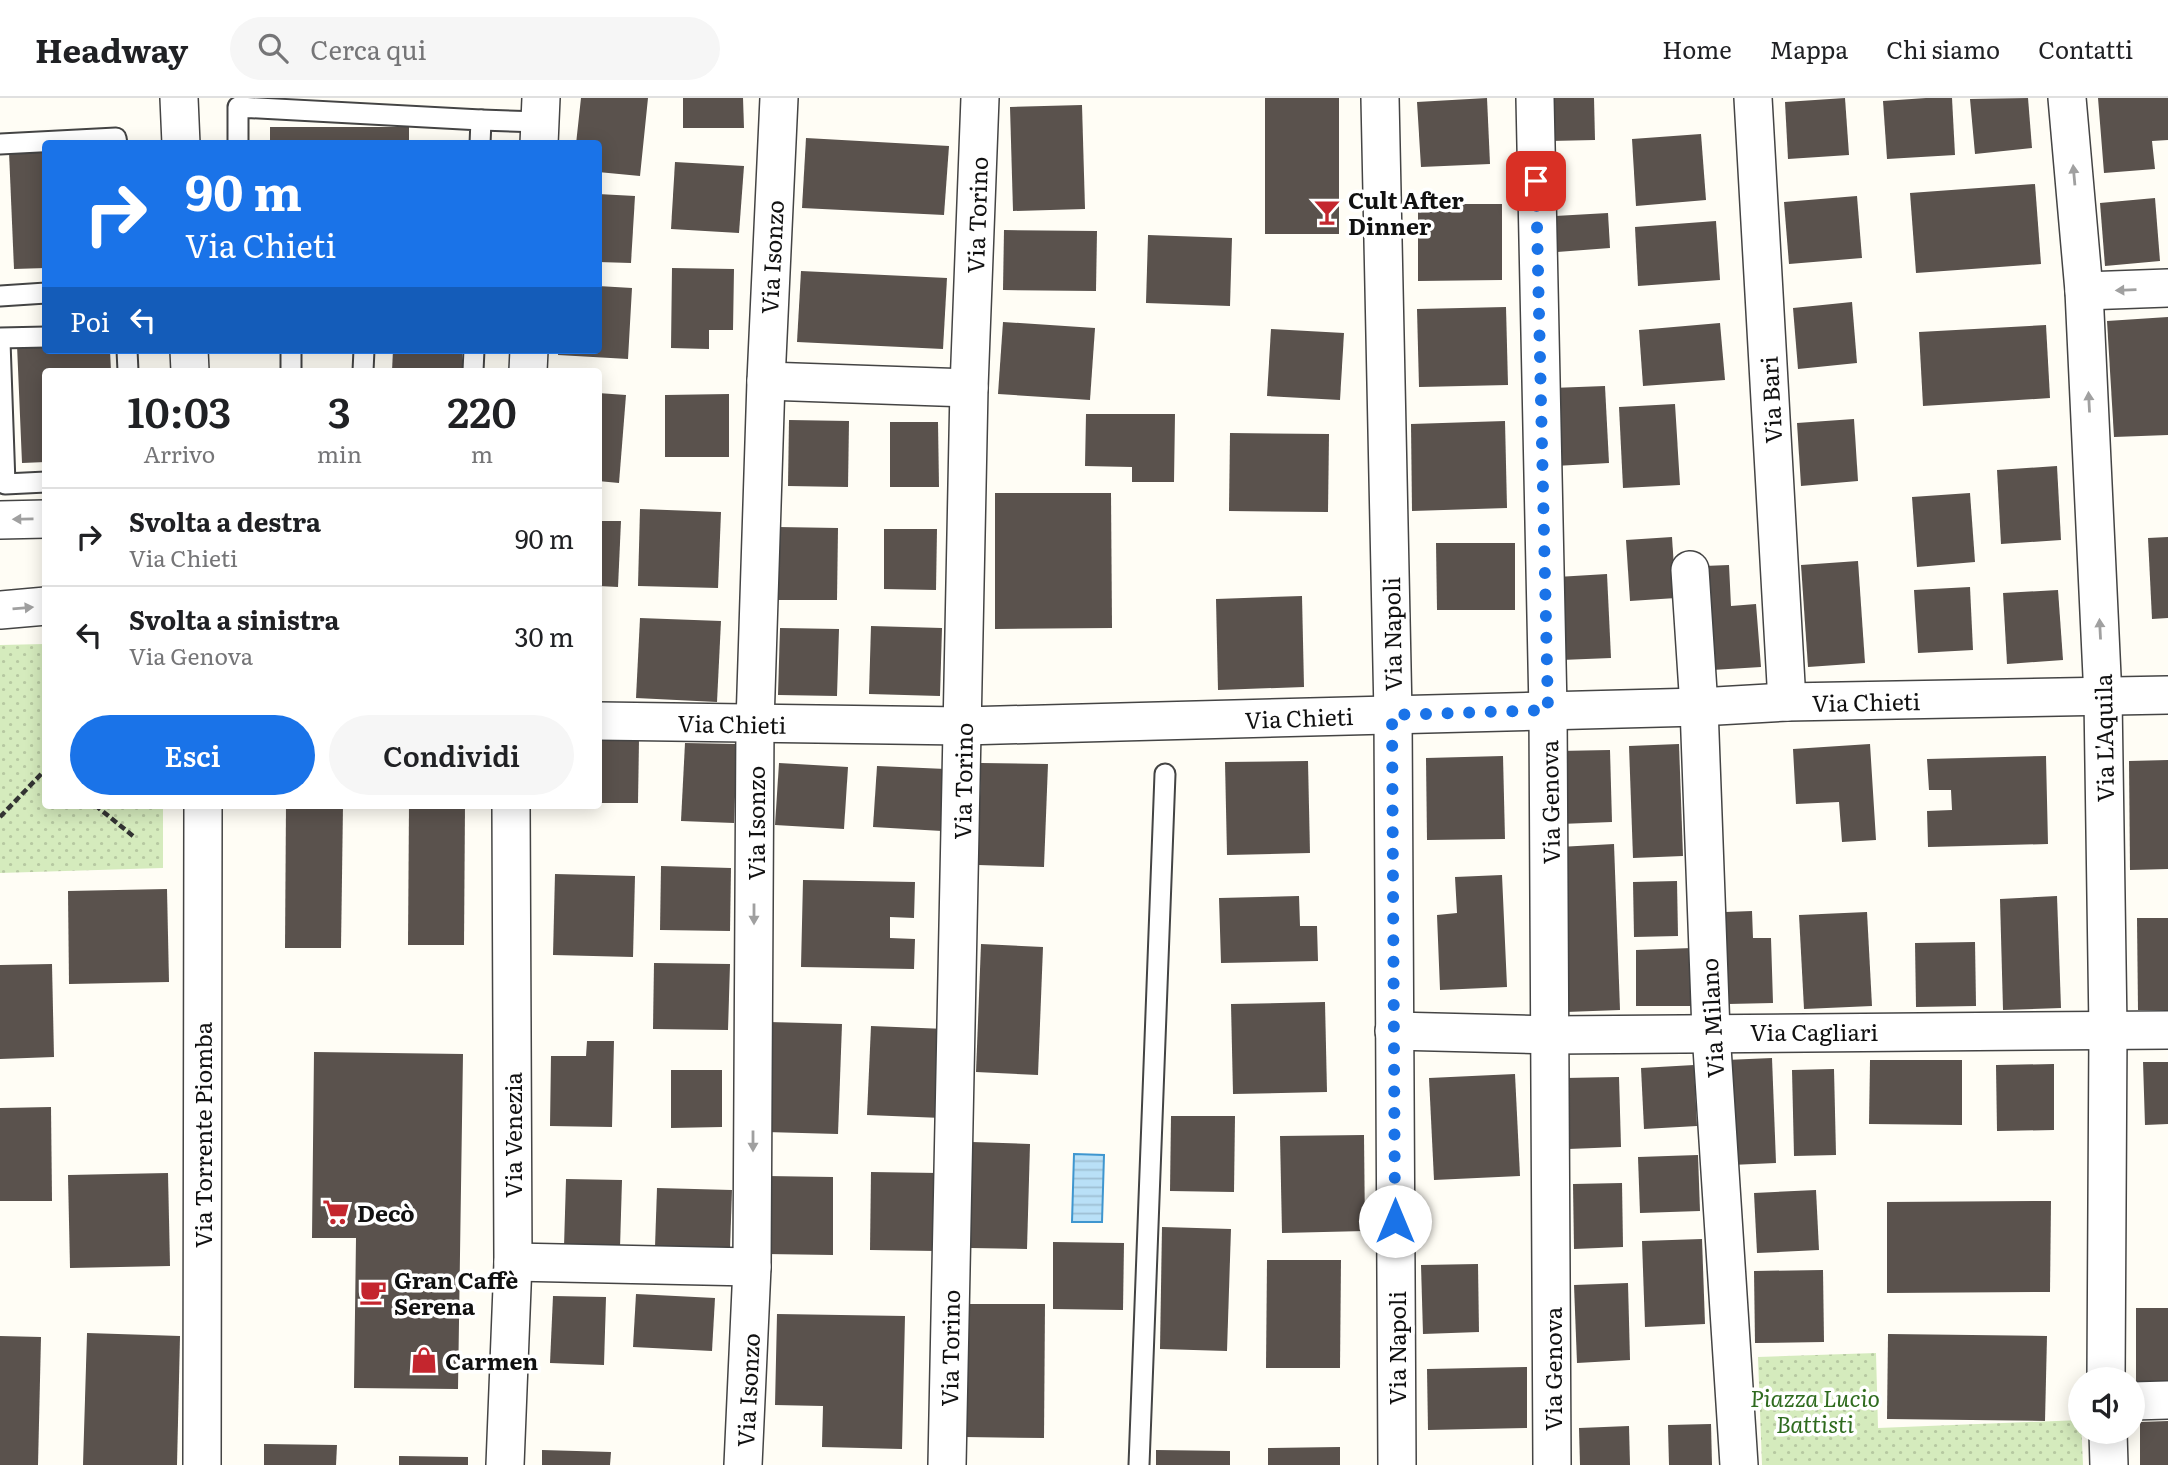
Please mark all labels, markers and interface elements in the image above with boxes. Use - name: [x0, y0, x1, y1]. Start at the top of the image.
- search box: [230, 17, 720, 80]
- text: Headway: [35, 24, 188, 73]
- icon: search: [254, 29, 292, 67]
- text: Cerca qui: [310, 29, 426, 68]
- text: Home: [1662, 31, 1732, 66]
- text: Mappa: [1770, 31, 1848, 66]
- text: Chi siamo: [1886, 31, 2000, 66]
- text: Contatti: [2038, 31, 2133, 66]
- pin: [1506, 151, 1566, 211]
- text: 90 m: [185, 153, 302, 226]
- street label: Via Torino: [957, 156, 995, 274]
- icon: arrive: [1517, 162, 1555, 200]
- one-way arrow: [2068, 164, 2079, 186]
- icon: right: [70, 168, 161, 259]
- place label: Cult After Dinner: [1348, 182, 1464, 242]
- bar icon: Cult After Dinner: [1312, 197, 1342, 227]
- street label: Via Isonzo: [751, 199, 791, 315]
- text: Via Chieti: [185, 220, 336, 268]
- one-way arrow: [2115, 284, 2137, 295]
- text: Poi: [70, 301, 110, 340]
- icon: left: [124, 301, 162, 339]
- street label: Via Bari: [1751, 355, 1789, 444]
- text: 10:03: [127, 379, 231, 441]
- text: 3: [328, 379, 351, 441]
- text: 220: [447, 379, 517, 441]
- one-way arrow: [2084, 391, 2095, 413]
- text: Arrivo: [144, 436, 215, 470]
- text: min: [317, 436, 362, 470]
- text: m: [471, 436, 493, 470]
- text: Svolta a destra: [129, 501, 321, 540]
- one-way arrow: [12, 513, 34, 525]
- icon: right: [70, 518, 108, 556]
- text: 90 m: [515, 518, 574, 557]
- text: Via Chieti: [129, 540, 238, 574]
- street label: Via Napoli: [1373, 576, 1409, 691]
- text: Svolta a sinistra: [129, 599, 340, 638]
- one-way arrow: [12, 602, 34, 613]
- icon: left: [70, 616, 108, 654]
- text: 30 m: [514, 616, 574, 655]
- one-way arrow: [2094, 618, 2105, 640]
- text: Via Genova: [129, 638, 253, 672]
- street label: Via L'Aquila: [2085, 673, 2121, 803]
- street label: Via Chieti: [1811, 683, 1921, 719]
- street label: Via Chieti: [1244, 698, 1354, 736]
- street label: Via Chieti: [677, 705, 787, 741]
- button: Esci: [70, 715, 315, 795]
- button: Condividi: [329, 715, 574, 795]
- street label: Via Torino: [944, 722, 980, 840]
- street label: Via Genova: [1531, 739, 1567, 864]
- street label: Via Isonzo: [738, 766, 772, 880]
- one-way arrow: [748, 903, 760, 925]
- street label: Via Milano: [1691, 957, 1731, 1079]
- street label: Via Cagliari: [1750, 1014, 1878, 1048]
- street label: Via Torrente Piomba: [185, 1021, 219, 1248]
- street label: Via Venezia: [495, 1071, 529, 1198]
- one-way arrow: [747, 1130, 759, 1152]
- position arrow: [1358, 1184, 1432, 1258]
- place label: Decò: [357, 1195, 415, 1229]
- supermarket icon: Decò: [321, 1197, 351, 1227]
- place label: Gran Caffè Serena: [394, 1262, 518, 1322]
- cafe icon: Gran Caffè Serena: [358, 1277, 388, 1307]
- street label: Via Torino: [931, 1289, 967, 1407]
- street label: Via Napoli: [1379, 1291, 1413, 1405]
- street label: Via Genova: [1535, 1306, 1569, 1431]
- street label: Via Isonzo: [727, 1332, 767, 1448]
- place label: Carmen: [445, 1343, 538, 1377]
- shop icon: Carmen: [409, 1345, 439, 1375]
- map controls: [2068, 1367, 2145, 1444]
- button: sound: [2068, 1367, 2145, 1444]
- park label: Piazza Lucio Battisti: [1750, 1380, 1880, 1440]

